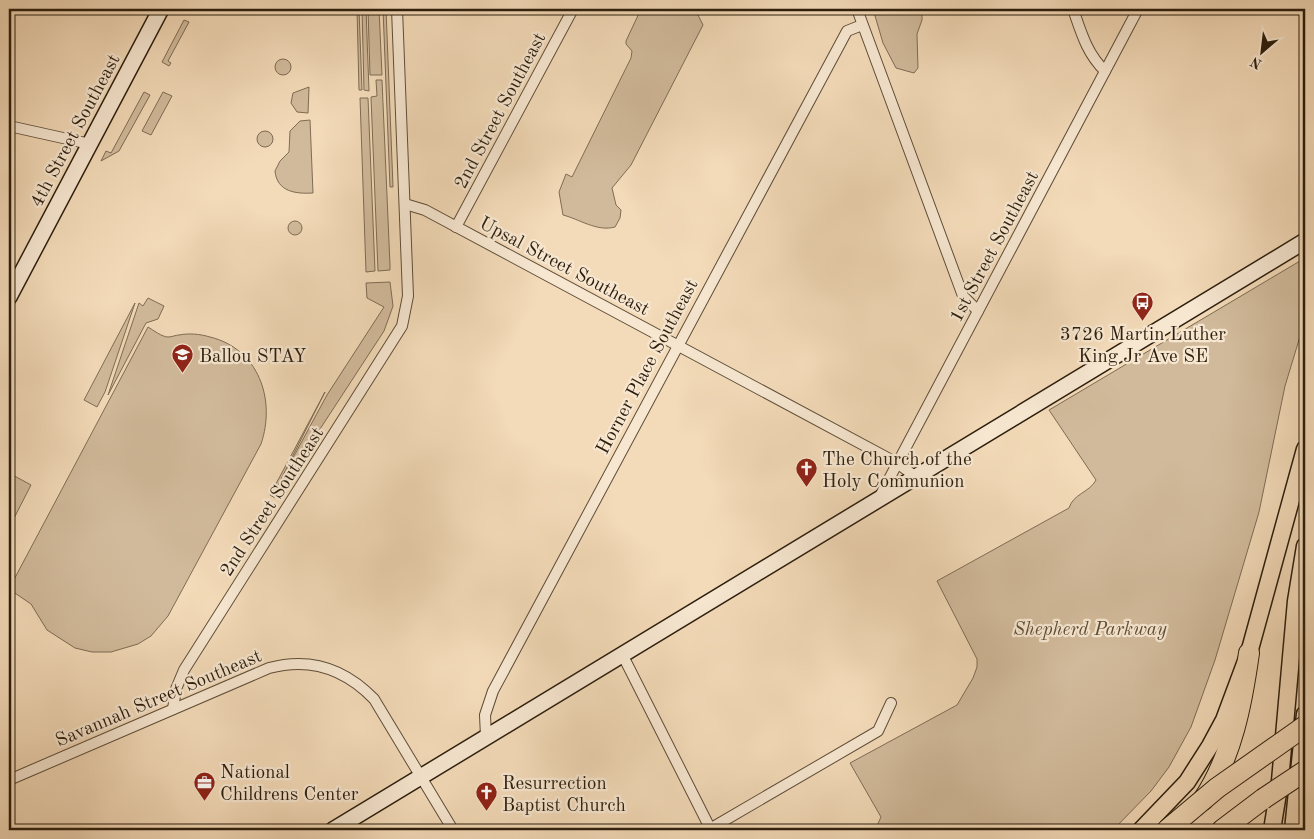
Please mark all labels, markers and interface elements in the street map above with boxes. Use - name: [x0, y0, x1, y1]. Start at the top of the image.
- north arrow: [1236, 28, 1286, 78]
- street label: 2nd Street Southeast: [452, 30, 550, 192]
- street label: 4th Street Southeast: [28, 52, 125, 211]
- text: N: [1248, 54, 1264, 71]
- street label: 1st Street Southeast: [947, 168, 1043, 326]
- street label: Upsal Street Southeast: [476, 214, 652, 320]
- street label: Horner Place Southeast: [594, 276, 702, 458]
- bus stop icon: 3726 Martin Luther King Jr Ave SE: [1131, 290, 1155, 321]
- place label: 3726 Martin Luther King Jr Ave SE: [1060, 326, 1226, 367]
- school or university icon: Ballou STAY: [171, 343, 195, 374]
- place label: Ballou STAY: [199, 348, 307, 367]
- street label: 2nd Street Southeast: [218, 424, 328, 580]
- place label: The Church of the Holy Communion: [822, 451, 972, 492]
- church icon: The Church of the Holy Communion: [794, 457, 818, 488]
- park label: Shepherd Parkway: [1013, 621, 1167, 640]
- street label: Savannah Street Southeast: [53, 647, 265, 751]
- place label: National Childrens Center: [220, 764, 359, 805]
- office icon: National Childrens Center: [192, 770, 216, 801]
- place label: Resurrection Baptist Church: [502, 775, 626, 816]
- church icon: Resurrection Baptist Church: [474, 781, 498, 812]

